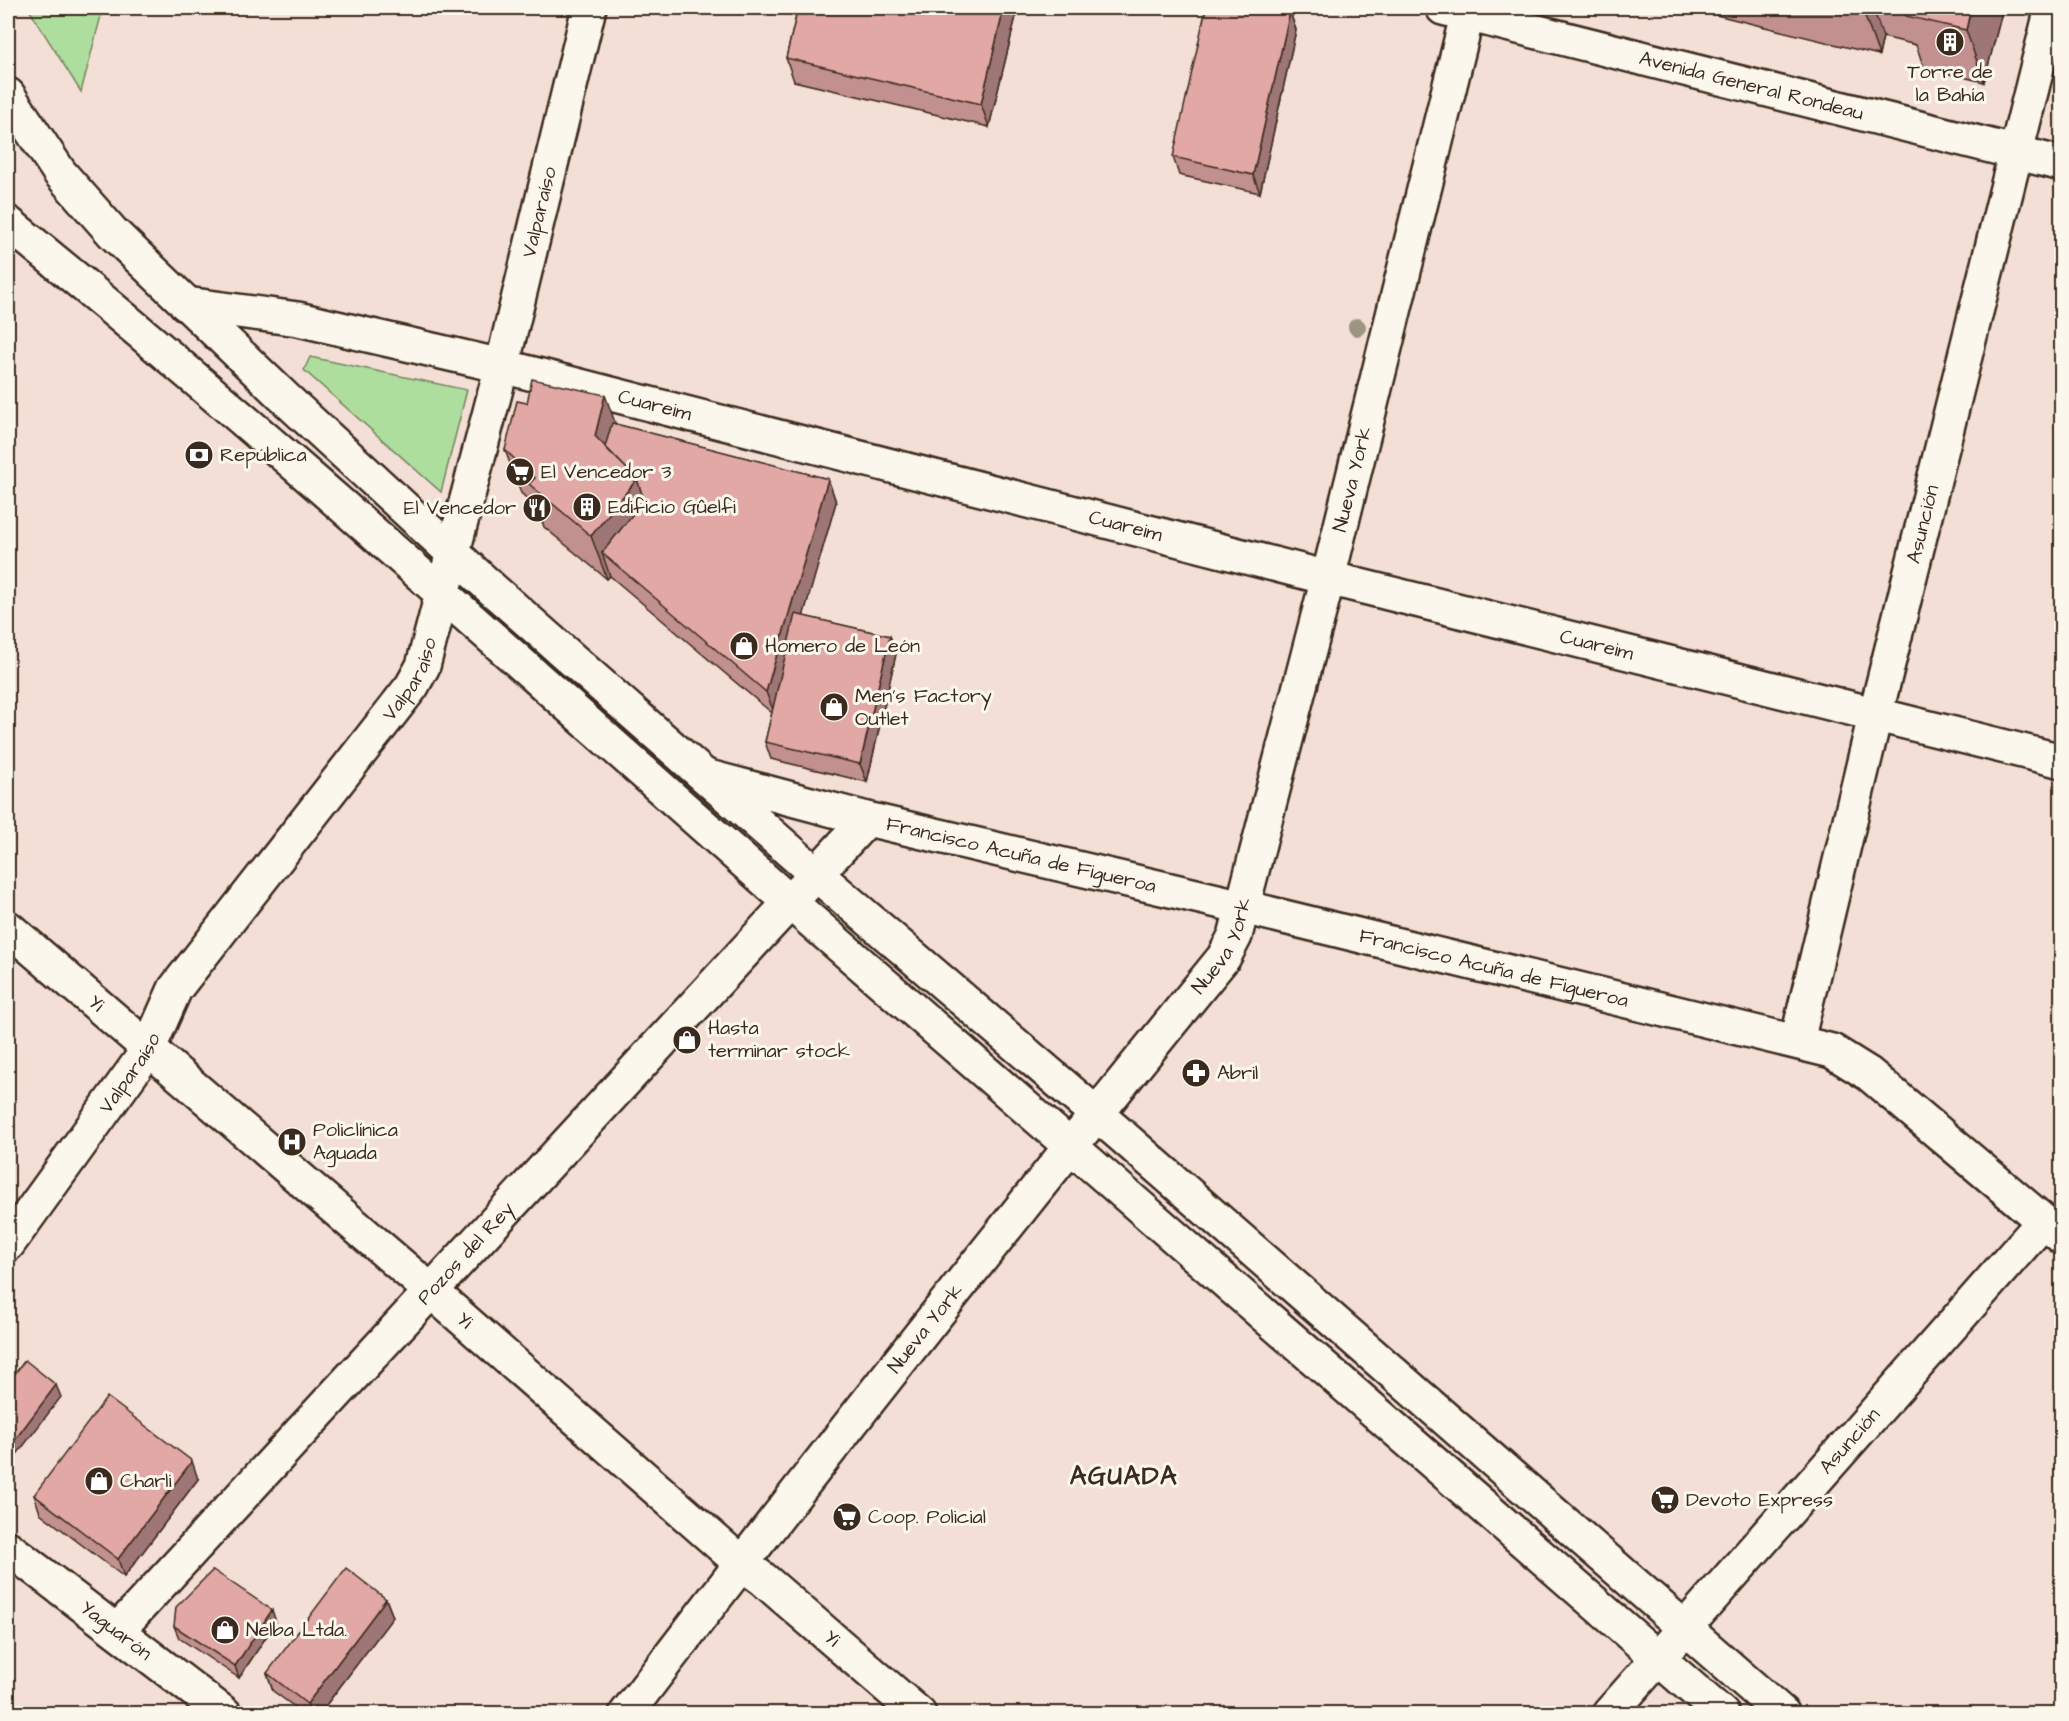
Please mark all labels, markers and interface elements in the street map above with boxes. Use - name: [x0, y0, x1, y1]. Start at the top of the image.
- building icon: Torre de la Bahía: [1934, 26, 1966, 58]
- street label: Avenida General Rondeau: [1636, 44, 1866, 127]
- place label: Torre de la Bahía: [1907, 58, 1993, 109]
- street label: Valparaíso: [515, 164, 564, 261]
- street label: Cuareim: [615, 382, 695, 428]
- street label: Nueva York: [1326, 424, 1379, 535]
- bank icon: República: [183, 439, 215, 471]
- place label: República: [220, 441, 307, 469]
- supermarket icon: El Vencedor 3: [504, 456, 536, 488]
- place label: El Vencedor 3: [541, 458, 672, 486]
- street label: Asunción: [1900, 482, 1946, 566]
- building icon: Edificio Gûelfi: [571, 491, 603, 523]
- restaurant icon: El Vencedor: [521, 492, 553, 524]
- place label: Edificio Gûelfi: [608, 493, 736, 521]
- place label: El Vencedor: [404, 494, 516, 522]
- street label: Cuareim: [1086, 503, 1166, 549]
- street label: Cuareim: [1557, 622, 1637, 668]
- shop icon: Homero de León: [728, 630, 760, 662]
- place label: Homero de León: [765, 632, 920, 660]
- street label: Valparaíso: [376, 634, 444, 727]
- place label: Men's Factory Outlet: [855, 682, 992, 733]
- shop icon: Men's Factory Outlet: [818, 691, 850, 723]
- street label: Francisco Acuña de Figueroa: [883, 810, 1159, 900]
- street label: Nueva York: [1185, 894, 1258, 1000]
- street label: Francisco Acuña de Figueroa: [1356, 922, 1631, 1015]
- street label: Yi: [82, 988, 110, 1019]
- place label: Hasta terminar stock: [708, 1014, 850, 1065]
- shop icon: Hasta terminar stock: [671, 1024, 703, 1056]
- street label: Valparaíso: [92, 1029, 168, 1120]
- pharmacy icon: Abril: [1180, 1057, 1212, 1089]
- place label: Abril: [1217, 1059, 1258, 1087]
- place label: Policlínica Aguada: [313, 1116, 398, 1168]
- hospital icon: Policlínica Aguada: [276, 1126, 308, 1158]
- street label: Pozos del Rey: [411, 1196, 521, 1311]
- street label: Nueva York: [881, 1278, 970, 1379]
- street label: Yi: [450, 1305, 479, 1335]
- street label: Asunción: [1813, 1402, 1887, 1480]
- district label: AGUADA: [1070, 1458, 1178, 1494]
- shop icon: Charli: [83, 1465, 115, 1497]
- place label: Charli: [120, 1467, 171, 1495]
- supermarket icon: Devoto Express: [1649, 1484, 1681, 1516]
- place label: Devoto Express: [1686, 1486, 1833, 1514]
- supermarket icon: Coop. Policial: [831, 1501, 863, 1533]
- place label: Coop. Policial: [868, 1503, 986, 1531]
- street label: Yaguarón: [74, 1594, 158, 1667]
- shop icon: Nelba Ltda.: [209, 1614, 241, 1646]
- place label: Nelba Ltda.: [246, 1616, 347, 1644]
- street label: Yi: [817, 1623, 846, 1654]

